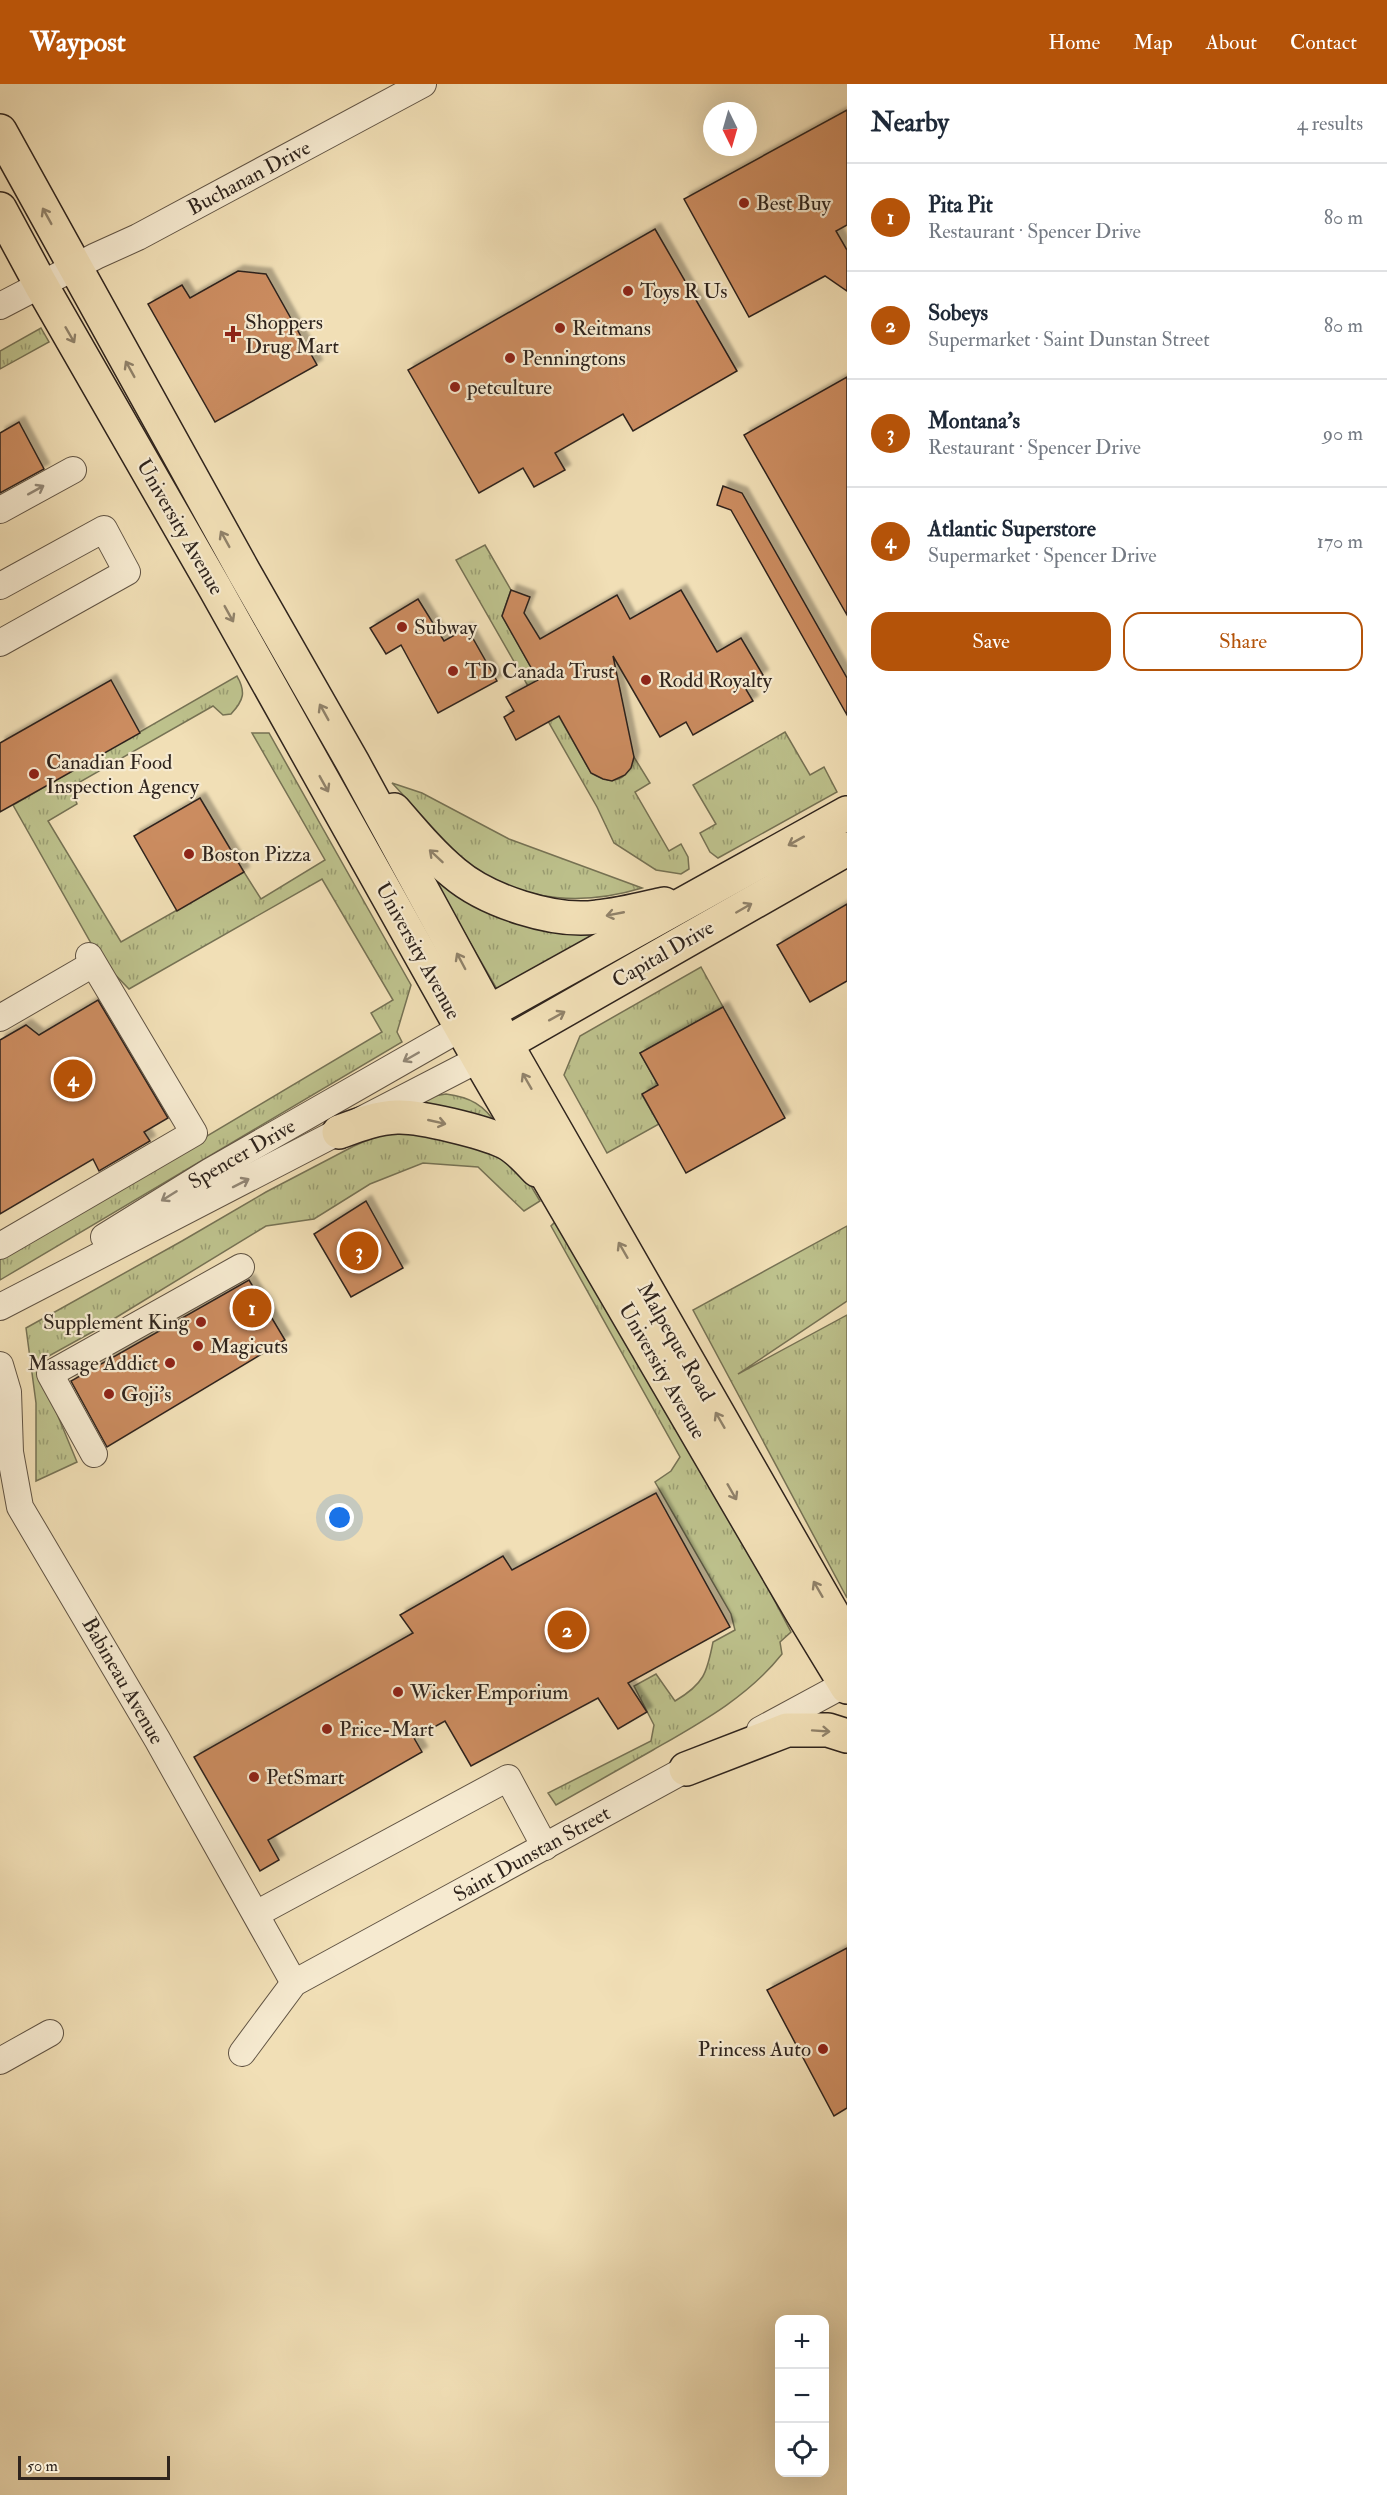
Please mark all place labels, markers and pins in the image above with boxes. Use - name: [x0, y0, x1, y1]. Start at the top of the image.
- place label: Best Buy: [756, 190, 832, 217]
- marker: Best Buy: [737, 196, 751, 210]
- place label: Toys R Us: [640, 278, 728, 305]
- marker: Toys R Us: [621, 284, 635, 298]
- place label: Shoppers Drug Mart: [245, 309, 339, 360]
- place label: Reitmans: [572, 315, 651, 342]
- marker: Reitmans: [553, 321, 567, 335]
- marker: Shoppers Drug Mart: [226, 327, 240, 341]
- place label: Penningtons: [522, 345, 626, 372]
- marker: Penningtons: [503, 351, 517, 365]
- place label: petculture: [466, 374, 552, 401]
- marker: petculture: [448, 380, 462, 394]
- place label: Subway: [414, 614, 478, 641]
- marker: Subway: [395, 620, 409, 634]
- place label: TD Canada Trust: [465, 658, 615, 685]
- marker: TD Canada Trust: [446, 664, 460, 678]
- place label: Rodd Royalty: [658, 667, 773, 694]
- marker: Rodd Royalty: [639, 673, 653, 687]
- place label: Canadian Food Inspection Agency: [46, 749, 200, 800]
- marker: Canadian Food Inspection Agency: [27, 767, 41, 781]
- place label: Boston Pizza: [201, 841, 311, 868]
- marker: Boston Pizza: [182, 847, 196, 861]
- pin: 4: [54, 1056, 92, 1102]
- pin: 3: [340, 1228, 378, 1274]
- pin: 1: [232, 1286, 272, 1330]
- place label: Supplement King: [43, 1309, 190, 1336]
- marker: Supplement King: [194, 1315, 208, 1329]
- place label: Magicuts: [210, 1333, 288, 1360]
- marker: Magicuts: [191, 1339, 205, 1353]
- place label: Massage Addict: [28, 1350, 158, 1377]
- marker: Massage Addict: [163, 1356, 177, 1370]
- place label: Goji's: [121, 1381, 171, 1408]
- marker: Goji's: [102, 1387, 116, 1401]
- pin: 2: [548, 1608, 586, 1652]
- place label: Wicker Emporium: [409, 1679, 569, 1706]
- marker: Wicker Emporium: [391, 1685, 405, 1699]
- place label: Price-Mart: [339, 1716, 434, 1743]
- marker: Price-Mart: [320, 1722, 334, 1736]
- place label: PetSmart: [266, 1764, 345, 1791]
- marker: PetSmart: [247, 1770, 261, 1784]
- place label: Princess Auto: [698, 2036, 811, 2063]
- marker: Princess Auto: [816, 2042, 830, 2056]

